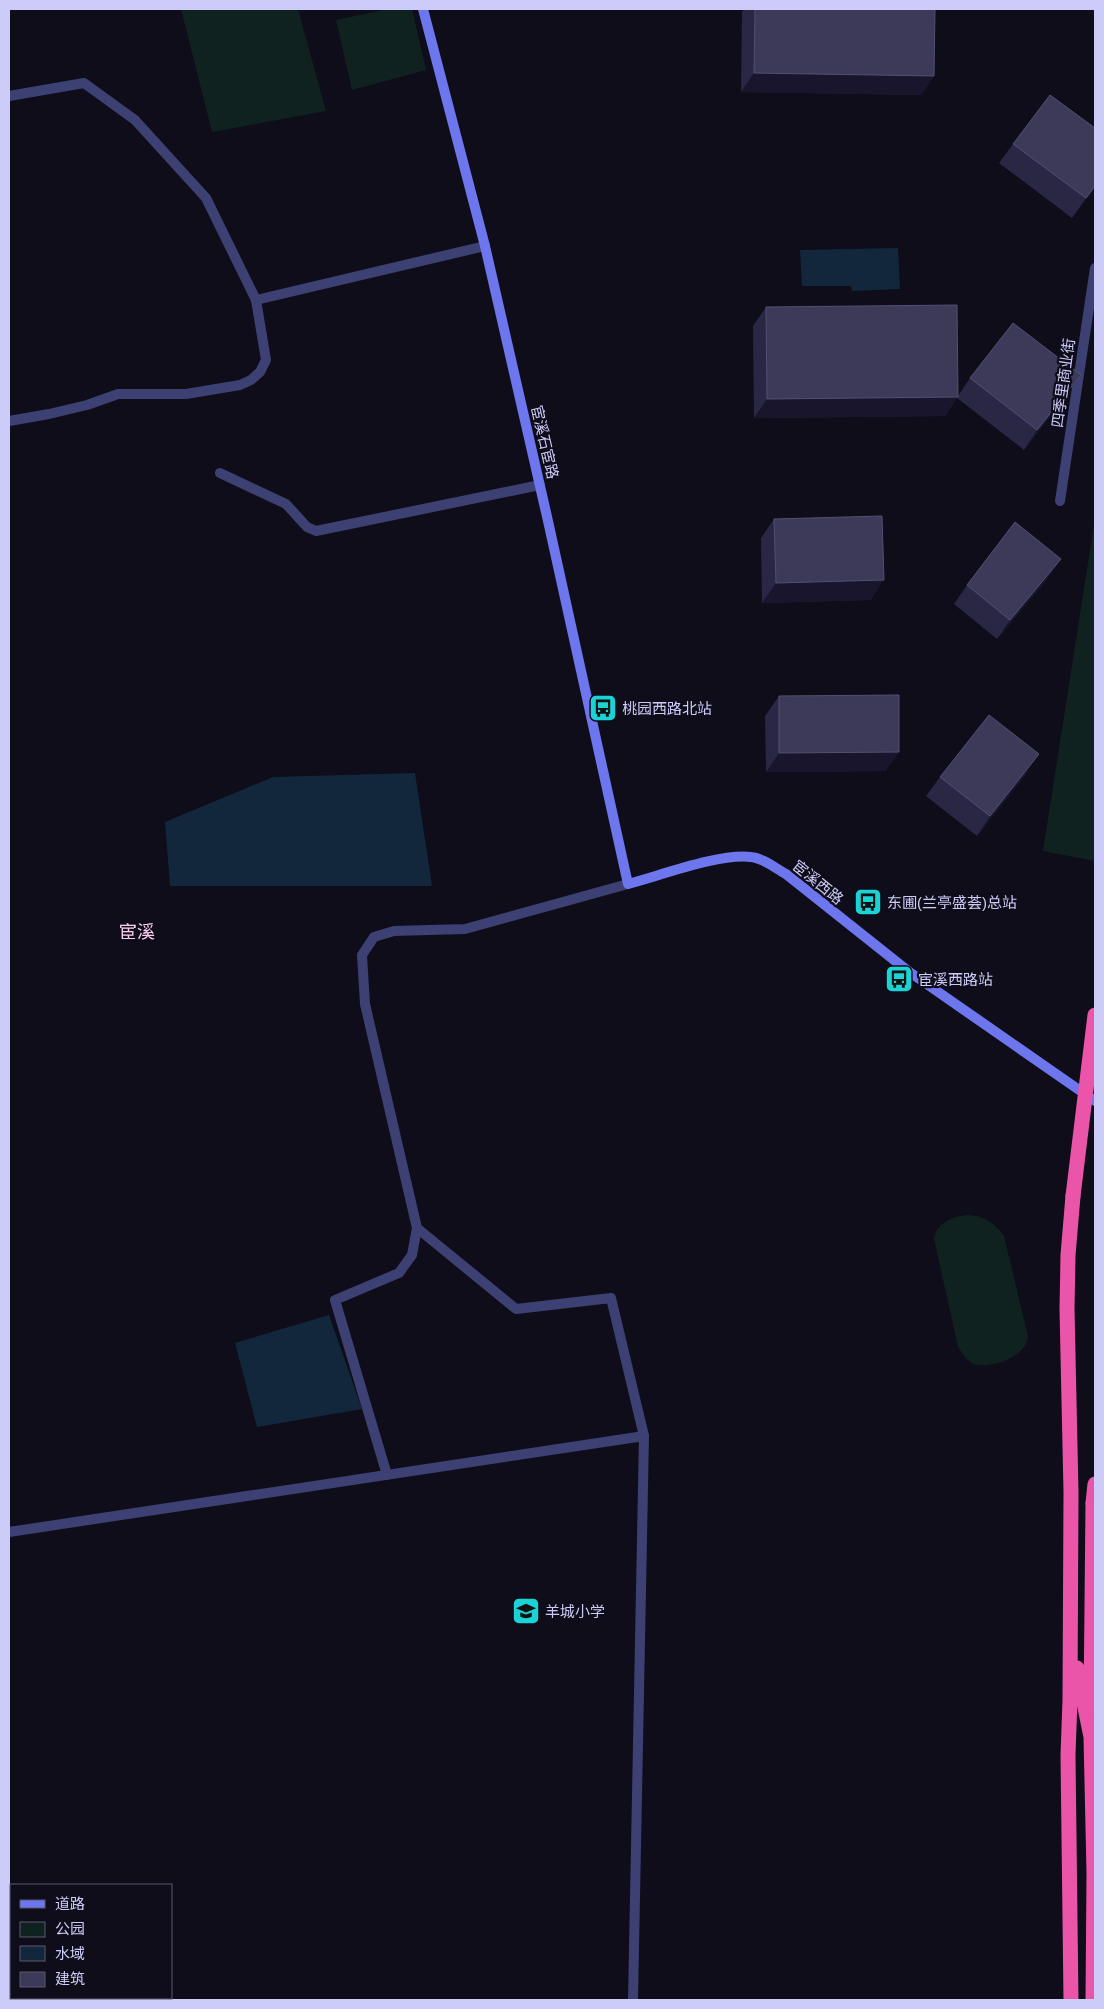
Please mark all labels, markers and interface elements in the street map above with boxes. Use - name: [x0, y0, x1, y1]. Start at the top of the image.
- street label: 四季里商业街: [1048, 337, 1078, 429]
- street label: 宦溪石宦路: [528, 404, 562, 480]
- bus stop icon: 桃园西路北站: [588, 693, 618, 723]
- place label: 桃园西路北站: [622, 700, 712, 717]
- street label: 宦溪西路: [789, 857, 847, 907]
- bus stop icon: 东圃(兰亭盛荟)总站: [853, 887, 883, 917]
- place label: 东圃(兰亭盛荟)总站: [887, 894, 1017, 911]
- district label: 宦溪: [119, 922, 155, 942]
- bus stop icon: 宦溪西路站: [884, 964, 914, 994]
- place label: 宦溪西路站: [918, 971, 993, 988]
- school or university icon: 羊城小学: [511, 1596, 541, 1626]
- place label: 羊城小学: [545, 1603, 605, 1620]
- legend: [10, 1884, 172, 1999]
- text: 道路: [55, 1895, 85, 1912]
- text: 公园: [55, 1920, 85, 1937]
- text: 水域: [55, 1945, 85, 1962]
- text: 建筑: [55, 1970, 85, 1987]

